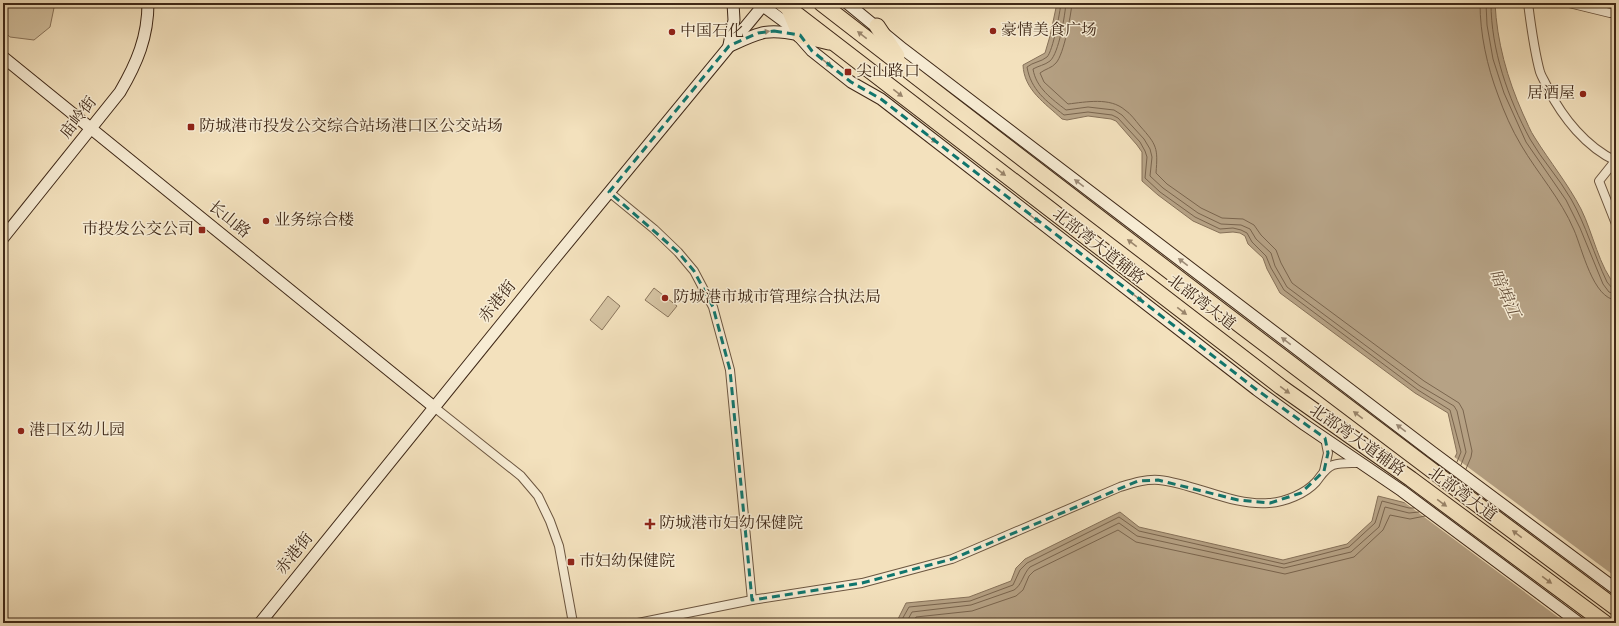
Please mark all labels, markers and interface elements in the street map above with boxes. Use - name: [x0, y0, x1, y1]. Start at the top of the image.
- place label: 豪情美食广场: [1001, 20, 1097, 42]
- place label: 中国石化: [680, 21, 744, 43]
- marker: 豪情美食广场: [988, 26, 998, 36]
- marker: 中国石化: [667, 27, 677, 37]
- one-way arrow: [757, 29, 770, 35]
- one-way arrow: [857, 31, 868, 39]
- one-way arrow: [822, 58, 833, 67]
- place label: 尖山路口: [856, 61, 920, 83]
- marker: 尖山路口: [843, 67, 853, 77]
- place label: 居酒屋: [1527, 83, 1575, 105]
- one-way arrow: [893, 88, 904, 97]
- marker: 居酒屋: [1578, 89, 1588, 99]
- street label: 庙岭街: [56, 92, 102, 144]
- place label: 防城港市投发公交综合站场港口区公交站场: [199, 116, 503, 138]
- marker: 防城港市投发公交综合站场港口区公交站场: [186, 122, 196, 132]
- one-way arrow: [927, 134, 938, 143]
- one-way arrow: [996, 168, 1007, 176]
- one-way arrow: [1074, 179, 1085, 187]
- street label: 长山路: [203, 196, 255, 244]
- street label: 北部湾大道辅路: [1047, 204, 1149, 290]
- place label: 业务综合楼: [274, 210, 354, 232]
- one-way arrow: [1029, 214, 1040, 223]
- marker: 业务综合楼: [261, 216, 271, 226]
- place label: 巿投发公交公司: [82, 219, 194, 241]
- marker: 巿投发公交公司: [197, 225, 207, 235]
- one-way arrow: [1126, 239, 1137, 247]
- one-way arrow: [1177, 258, 1188, 266]
- water label: 暗埠江: [1483, 266, 1526, 325]
- street label: 北部湾大道: [1162, 270, 1240, 336]
- street label: 赤港街: [474, 276, 522, 328]
- place label: 防城港市城市管理综合执法局: [673, 287, 881, 309]
- marker: 防城港市城市管理综合执法局: [660, 293, 670, 303]
- one-way arrow: [1132, 294, 1143, 302]
- one-way arrow: [1176, 307, 1187, 315]
- one-way arrow: [1281, 337, 1291, 345]
- one-way arrow: [1280, 386, 1291, 394]
- street label: 北部湾大道辅路: [1305, 400, 1409, 482]
- one-way arrow: [1352, 411, 1363, 419]
- place label: 港口区幼儿园: [29, 420, 125, 442]
- one-way arrow: [1395, 424, 1406, 432]
- marker: 港口区幼儿园: [16, 426, 26, 436]
- street label: 北部湾大道: [1423, 463, 1501, 527]
- one-way arrow: [1437, 498, 1448, 507]
- place label: 防城港市妇幼保健院: [659, 513, 803, 535]
- marker: 防城港市妇幼保健院: [644, 518, 656, 530]
- street label: 赤港街: [271, 528, 319, 580]
- one-way arrow: [1512, 530, 1523, 539]
- place label: 巿妇幼保健院: [579, 551, 675, 573]
- marker: 巿妇幼保健院: [566, 557, 576, 567]
- one-way arrow: [1542, 576, 1552, 584]

